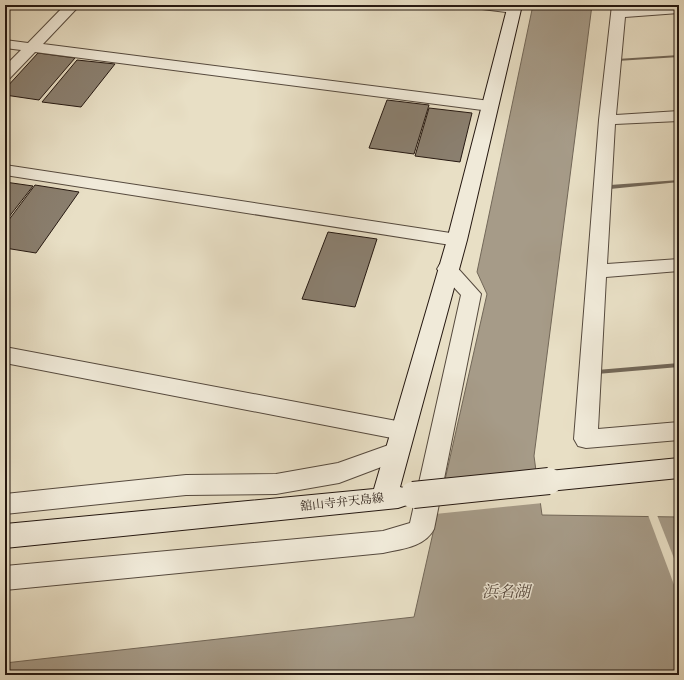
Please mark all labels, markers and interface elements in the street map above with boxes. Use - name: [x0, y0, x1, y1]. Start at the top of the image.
- street label: 舘山寺弁天島線: [299, 491, 385, 513]
- water label: 浜名湖: [482, 582, 533, 601]

